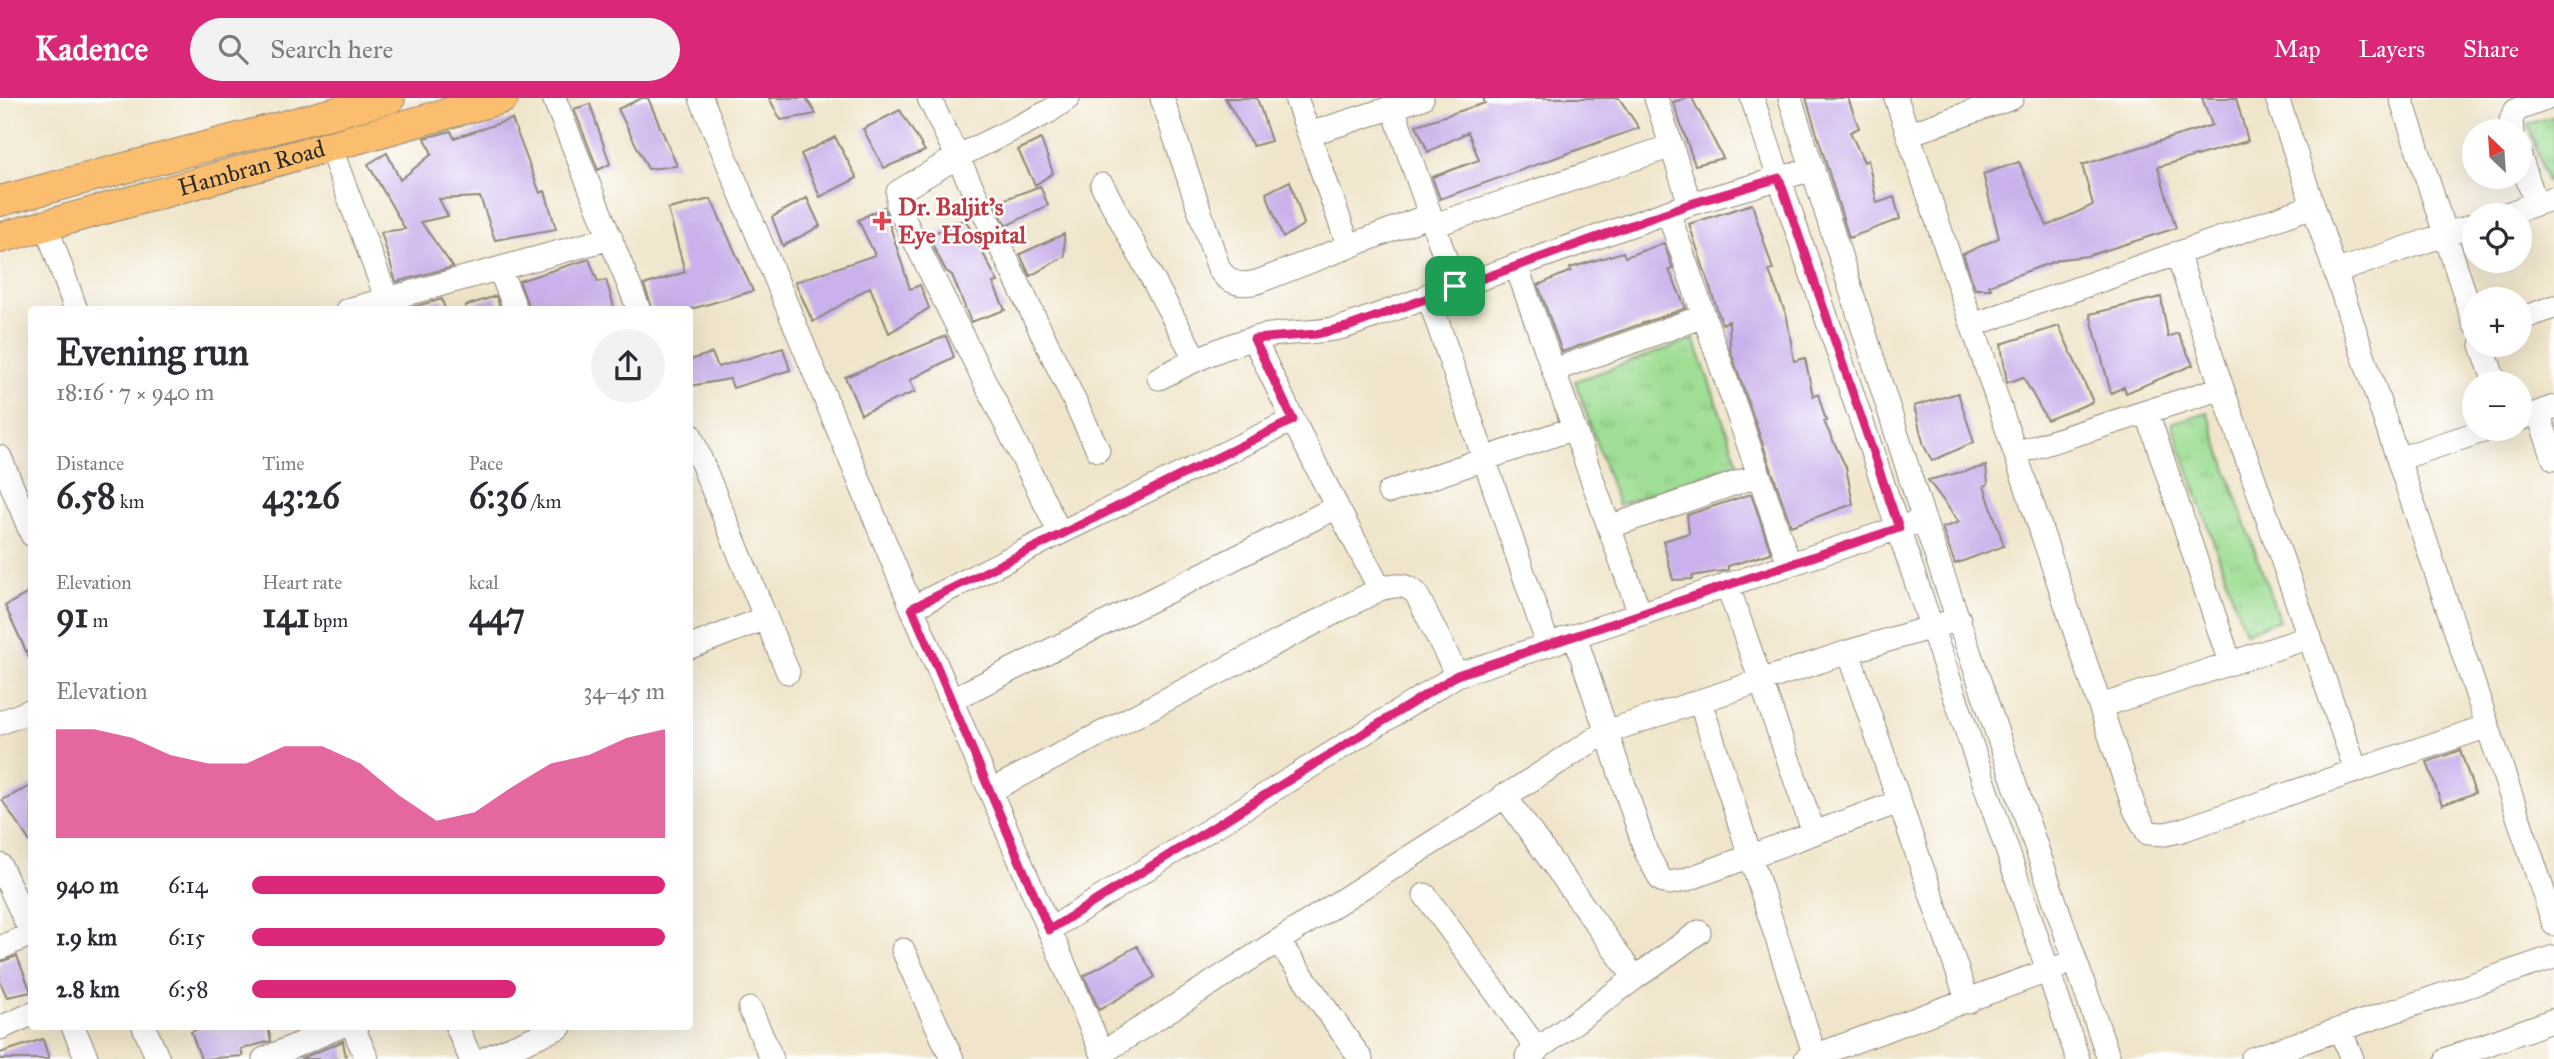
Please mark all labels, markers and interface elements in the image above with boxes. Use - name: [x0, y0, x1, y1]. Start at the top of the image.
- search box: [190, 18, 680, 81]
- text: Kadence: [35, 29, 148, 69]
- icon: search: [214, 30, 252, 68]
- text: Search here: [270, 33, 393, 65]
- text: Map: [2274, 34, 2321, 64]
- text: Layers: [2359, 34, 2425, 64]
- text: Share: [2463, 34, 2519, 64]
- north arrow: [2462, 119, 2532, 189]
- map controls: [2462, 119, 2532, 441]
- street label: Hambran Road: [175, 133, 328, 203]
- place label: Dr. Baljit's Eye Hospital: [898, 192, 1027, 250]
- button: locate: [2462, 203, 2532, 273]
- marker: Dr. Baljit's Eye Hospital: [872, 211, 892, 231]
- pin: [1425, 256, 1485, 316]
- icon: arrive: [1436, 267, 1474, 305]
- button: +: [2462, 287, 2532, 357]
- text: Evening run: [56, 329, 249, 375]
- button: share: [591, 329, 665, 403]
- button: −: [2462, 371, 2532, 441]
- text: 18:16 · 7 × 940 m: [56, 378, 214, 406]
- text: Distance: [56, 452, 124, 475]
- text: Time: [262, 452, 304, 475]
- text: Pace: [469, 452, 503, 475]
- text: 6.58: [56, 475, 116, 518]
- text: 43:26: [262, 475, 340, 518]
- text: 6:36: [469, 475, 527, 518]
- text: km: [116, 490, 145, 513]
- text: /km: [527, 490, 561, 513]
- text: Elevation: [56, 571, 131, 594]
- text: Heart rate: [262, 571, 342, 594]
- text: kcal: [469, 571, 499, 594]
- text: 91: [56, 594, 88, 637]
- text: 141: [262, 594, 309, 637]
- text: 447: [469, 594, 525, 637]
- text: m: [88, 609, 108, 632]
- text: bpm: [309, 609, 348, 632]
- text: Elevation: [56, 677, 147, 705]
- text: 34–45 m: [583, 677, 665, 705]
- text: 940 m: [56, 871, 119, 899]
- text: 6:14: [168, 871, 208, 899]
- text: 1.9 km: [56, 923, 117, 951]
- text: 6:15: [168, 923, 205, 951]
- text: 2.8 km: [56, 975, 120, 1003]
- text: 6:58: [168, 975, 209, 1003]

